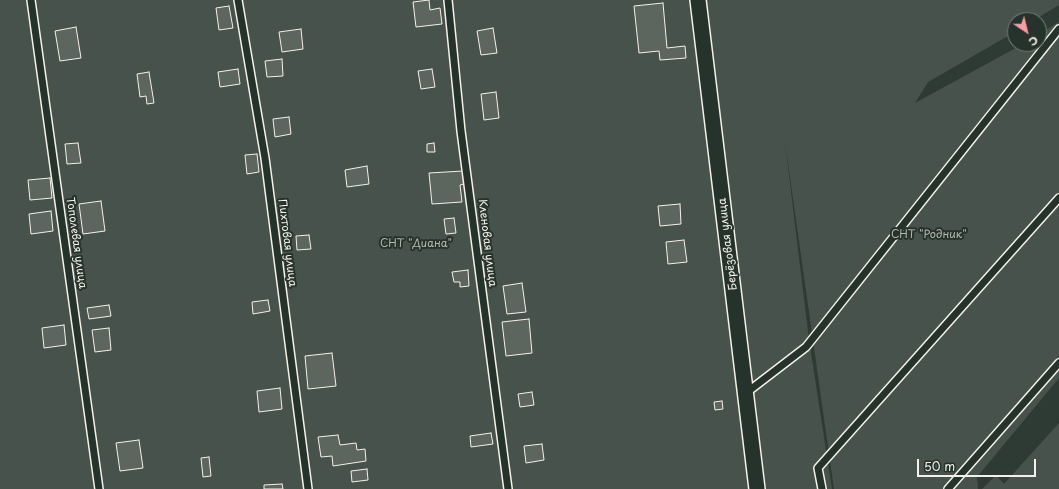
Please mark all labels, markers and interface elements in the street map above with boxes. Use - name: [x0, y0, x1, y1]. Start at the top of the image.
- north arrow: [1007, 12, 1047, 52]
- text: С: [1025, 32, 1042, 51]
- street label: Тополевая улица: [63, 196, 89, 290]
- street label: Берёзовая улица: [716, 197, 740, 291]
- street label: Пихтовая улица: [275, 198, 299, 288]
- street label: Кленовая улица: [475, 198, 499, 288]
- park label: СНТ "Родник": [891, 228, 967, 242]
- park label: СНТ "Диана": [380, 237, 452, 251]
- scale bar: [919, 451, 1038, 477]
- text: 50 m: [924, 457, 955, 475]

